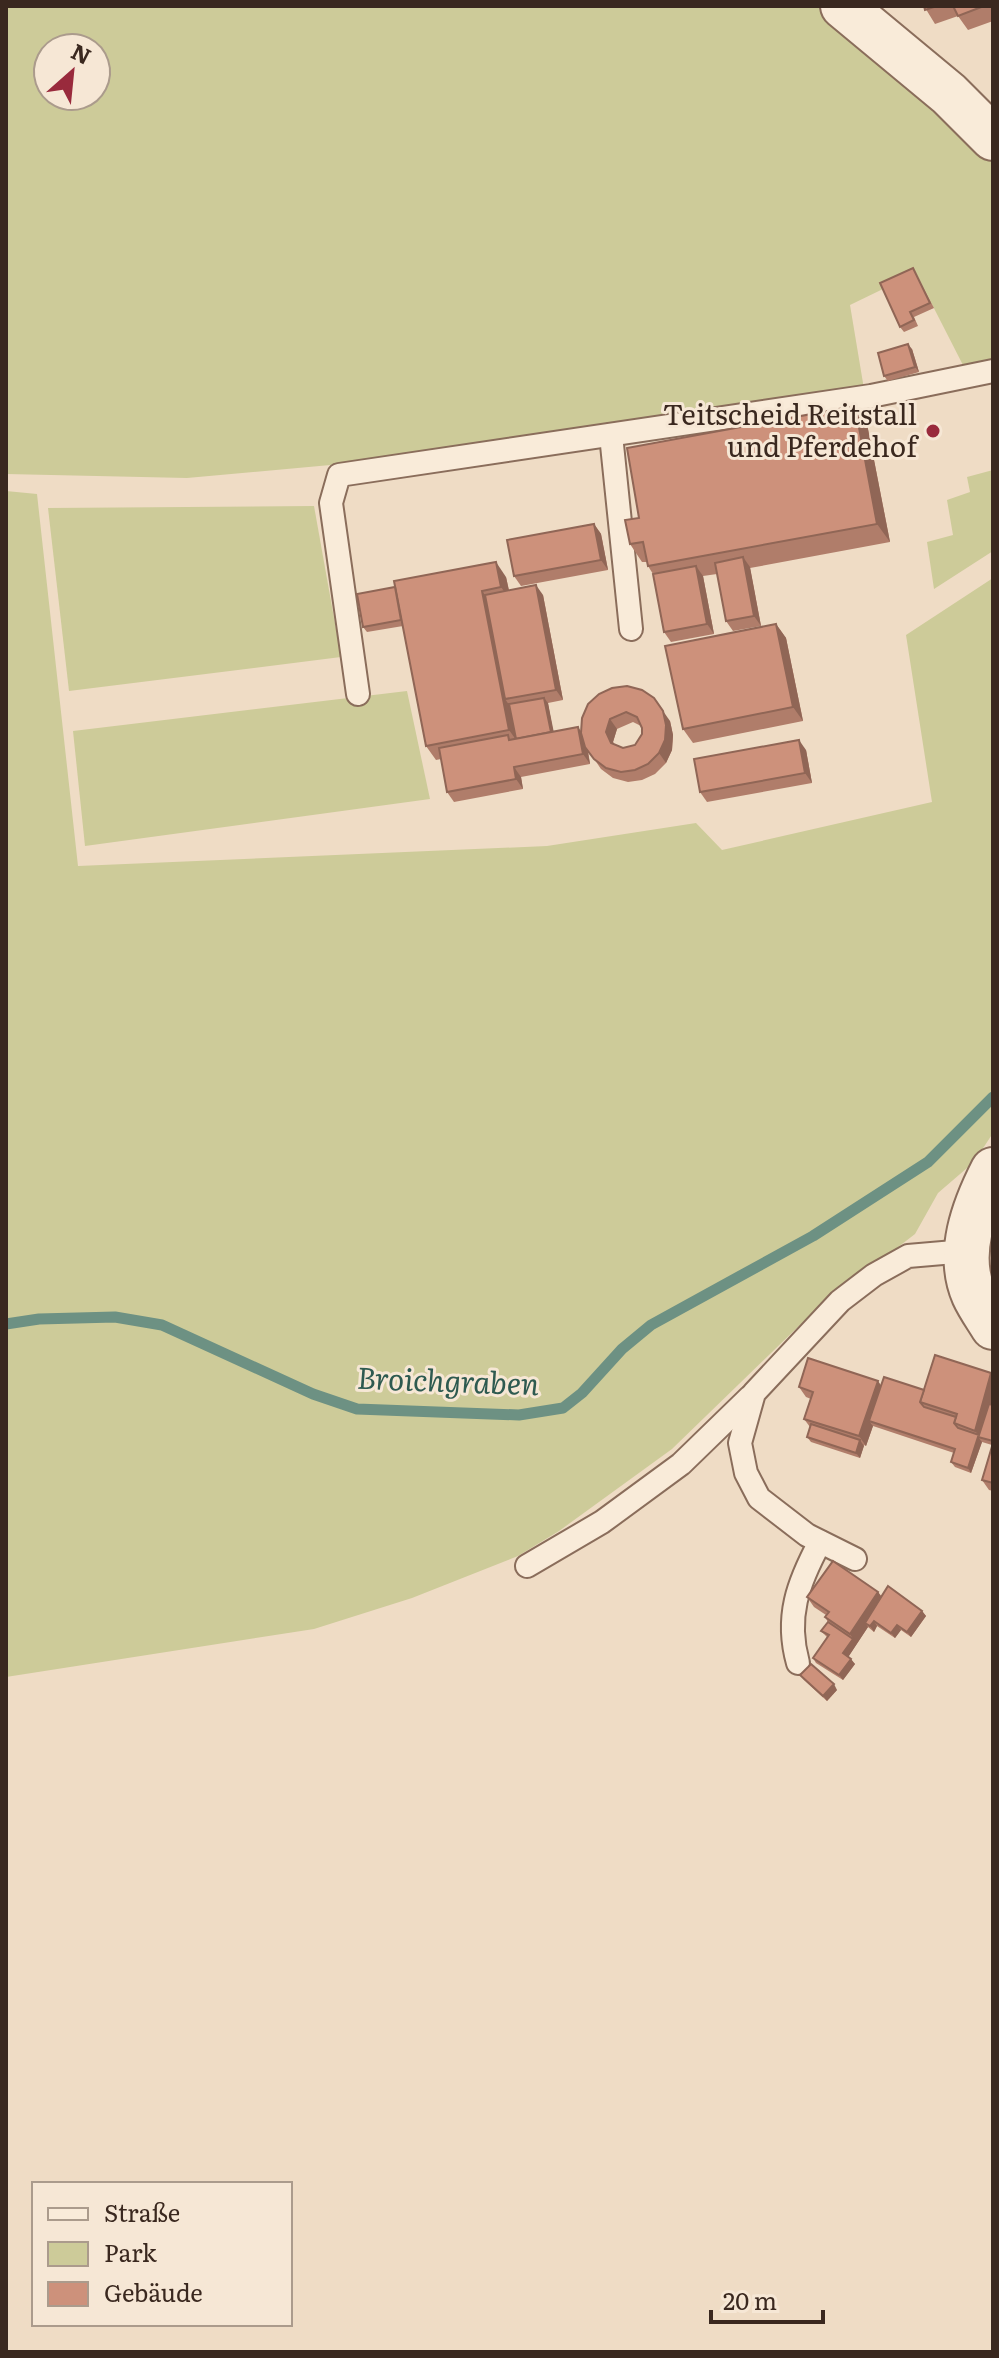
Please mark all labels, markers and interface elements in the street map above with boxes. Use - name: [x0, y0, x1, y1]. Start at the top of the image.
- north arrow: [32, 32, 112, 112]
- text: N: [66, 34, 97, 72]
- place label: Teitscheid Reitstall und Pferdehof: [663, 392, 919, 466]
- marker: Teitscheid Reitstall und Pferdehof: [924, 422, 942, 440]
- water label: Broichgraben: [356, 1354, 540, 1404]
- legend: [32, 2182, 292, 2326]
- text: Straße: [104, 2194, 180, 2229]
- text: Park: [104, 2234, 157, 2269]
- text: Gebäude: [104, 2274, 203, 2309]
- scale bar: [711, 2274, 823, 2324]
- text: 20 m: [723, 2282, 777, 2317]

